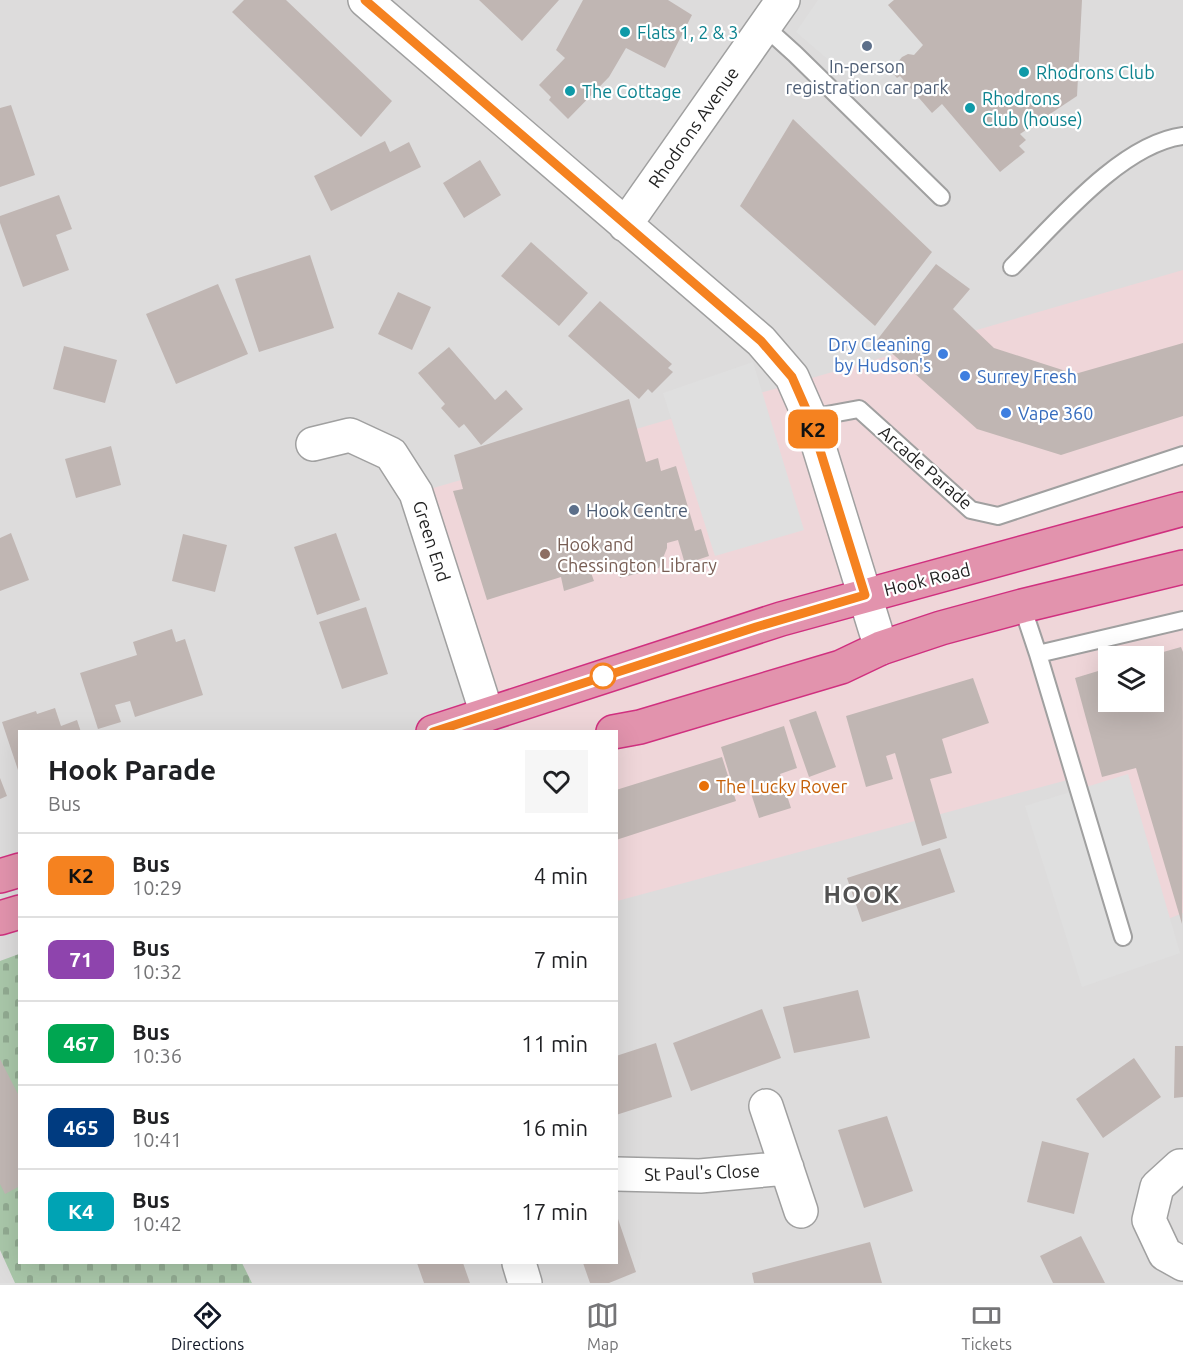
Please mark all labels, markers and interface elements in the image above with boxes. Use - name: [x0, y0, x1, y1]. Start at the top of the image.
- place label: Flats 1, 2 & 3: [637, 22, 739, 42]
- marker: Flats 1, 2 & 3: [618, 25, 632, 39]
- marker: In-person registration car park: [860, 39, 874, 53]
- place label: In-person registration car park: [786, 56, 949, 97]
- place label: Rhodrons Club: [1036, 62, 1155, 82]
- street label: Rhodrons Avenue: [644, 63, 742, 191]
- marker: Rhodrons Club: [1017, 65, 1031, 79]
- place label: The Cottage: [582, 81, 682, 101]
- marker: The Cottage: [563, 84, 577, 98]
- place label: Rhodrons Club (house): [982, 88, 1083, 130]
- marker: Rhodrons Club (house): [963, 101, 977, 115]
- place label: Dry Cleaning by Hudson's: [828, 334, 931, 375]
- marker: Dry Cleaning by Hudson's: [936, 347, 950, 361]
- place label: Surrey Fresh: [977, 366, 1077, 386]
- marker: Surrey Fresh: [958, 369, 972, 383]
- place label: Vape 360: [1018, 403, 1093, 423]
- marker: Vape 360: [999, 406, 1013, 420]
- line badge: K2: [786, 410, 840, 448]
- text: K2: [800, 417, 826, 441]
- street label: Arcade Parade: [875, 421, 977, 513]
- street label: Green End: [410, 498, 454, 584]
- place label: Hook Centre: [586, 500, 688, 520]
- marker: Hook Centre: [567, 503, 581, 517]
- place label: Hook and Chessington Library: [557, 534, 717, 575]
- marker: Hook and Chessington Library: [538, 547, 552, 561]
- street label: Hook Road: [882, 559, 972, 599]
- map controls: [1098, 646, 1164, 712]
- button: layers: [1098, 646, 1164, 712]
- unlabelled marker: [590, 663, 616, 689]
- button: heart: [525, 750, 588, 813]
- text: Hook Parade: [48, 754, 216, 785]
- place label: The Lucky Rover: [716, 776, 847, 796]
- marker: The Lucky Rover: [697, 779, 711, 793]
- text: Bus: [48, 792, 81, 815]
- text: Bus: [132, 851, 170, 876]
- text: K2: [68, 863, 94, 887]
- text: 4 min: [534, 863, 588, 888]
- text: 10:29: [132, 876, 182, 899]
- district label: HOOK: [823, 881, 901, 908]
- text: Bus: [132, 935, 170, 960]
- text: 71: [69, 947, 93, 971]
- text: 7 min: [534, 947, 588, 972]
- text: 10:32: [132, 960, 182, 983]
- text: Bus: [132, 1019, 170, 1044]
- text: 467: [63, 1031, 99, 1055]
- text: 11 min: [521, 1031, 588, 1056]
- text: 10:36: [132, 1044, 182, 1067]
- text: Bus: [132, 1103, 170, 1128]
- text: 465: [63, 1115, 99, 1139]
- text: 16 min: [521, 1115, 588, 1140]
- text: 10:41: [132, 1128, 182, 1151]
- street label: St Paul's Close: [644, 1160, 760, 1184]
- text: Bus: [132, 1187, 170, 1212]
- text: K4: [68, 1199, 94, 1223]
- text: 17 min: [521, 1199, 588, 1224]
- text: 10:42: [132, 1212, 182, 1235]
- tab: Directions: [171, 1299, 244, 1353]
- tab: Map: [586, 1299, 619, 1353]
- tab: Tickets: [961, 1299, 1012, 1353]

